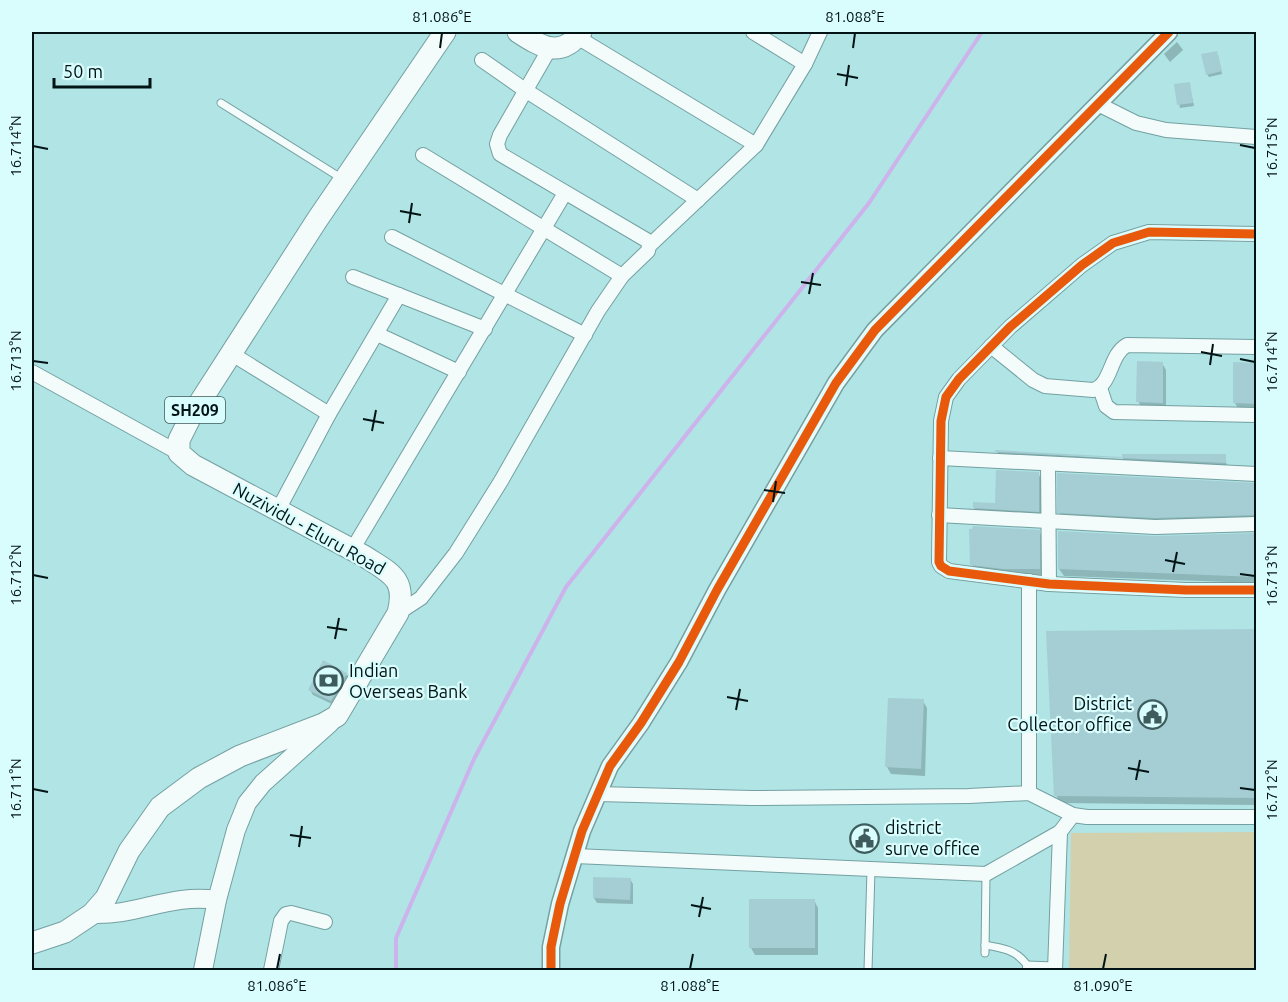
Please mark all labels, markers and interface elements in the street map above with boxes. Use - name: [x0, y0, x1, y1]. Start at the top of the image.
- text: 81.086°E: [412, 8, 472, 25]
- text: 81.088°E: [825, 8, 885, 25]
- scale bar: [54, 51, 150, 89]
- text: 50 m: [63, 61, 103, 81]
- text: 16.714°N: [7, 115, 24, 177]
- text: 16.715°N: [1263, 117, 1280, 179]
- text: 16.713°N: [7, 330, 24, 392]
- text: 16.714°N: [1263, 331, 1280, 393]
- road number: SH209: [165, 397, 225, 423]
- street label: Nuzividu - Eluru Road: [230, 478, 389, 578]
- text: 16.712°N: [7, 544, 24, 606]
- text: 16.713°N: [1263, 545, 1280, 607]
- place label: Indian Overseas Bank: [349, 660, 467, 701]
- bank icon: Indian Overseas Bank: [312, 665, 344, 697]
- place label: District Collector office: [1007, 693, 1132, 734]
- public building icon: District Collector office: [1137, 698, 1169, 730]
- text: 16.711°N: [7, 758, 24, 820]
- text: 16.712°N: [1263, 759, 1280, 821]
- place label: district surve office: [885, 817, 980, 858]
- public building icon: district surve office: [848, 822, 880, 854]
- text: 81.086°E: [247, 977, 307, 994]
- text: 81.088°E: [660, 977, 720, 994]
- text: 81.090°E: [1073, 977, 1133, 994]

